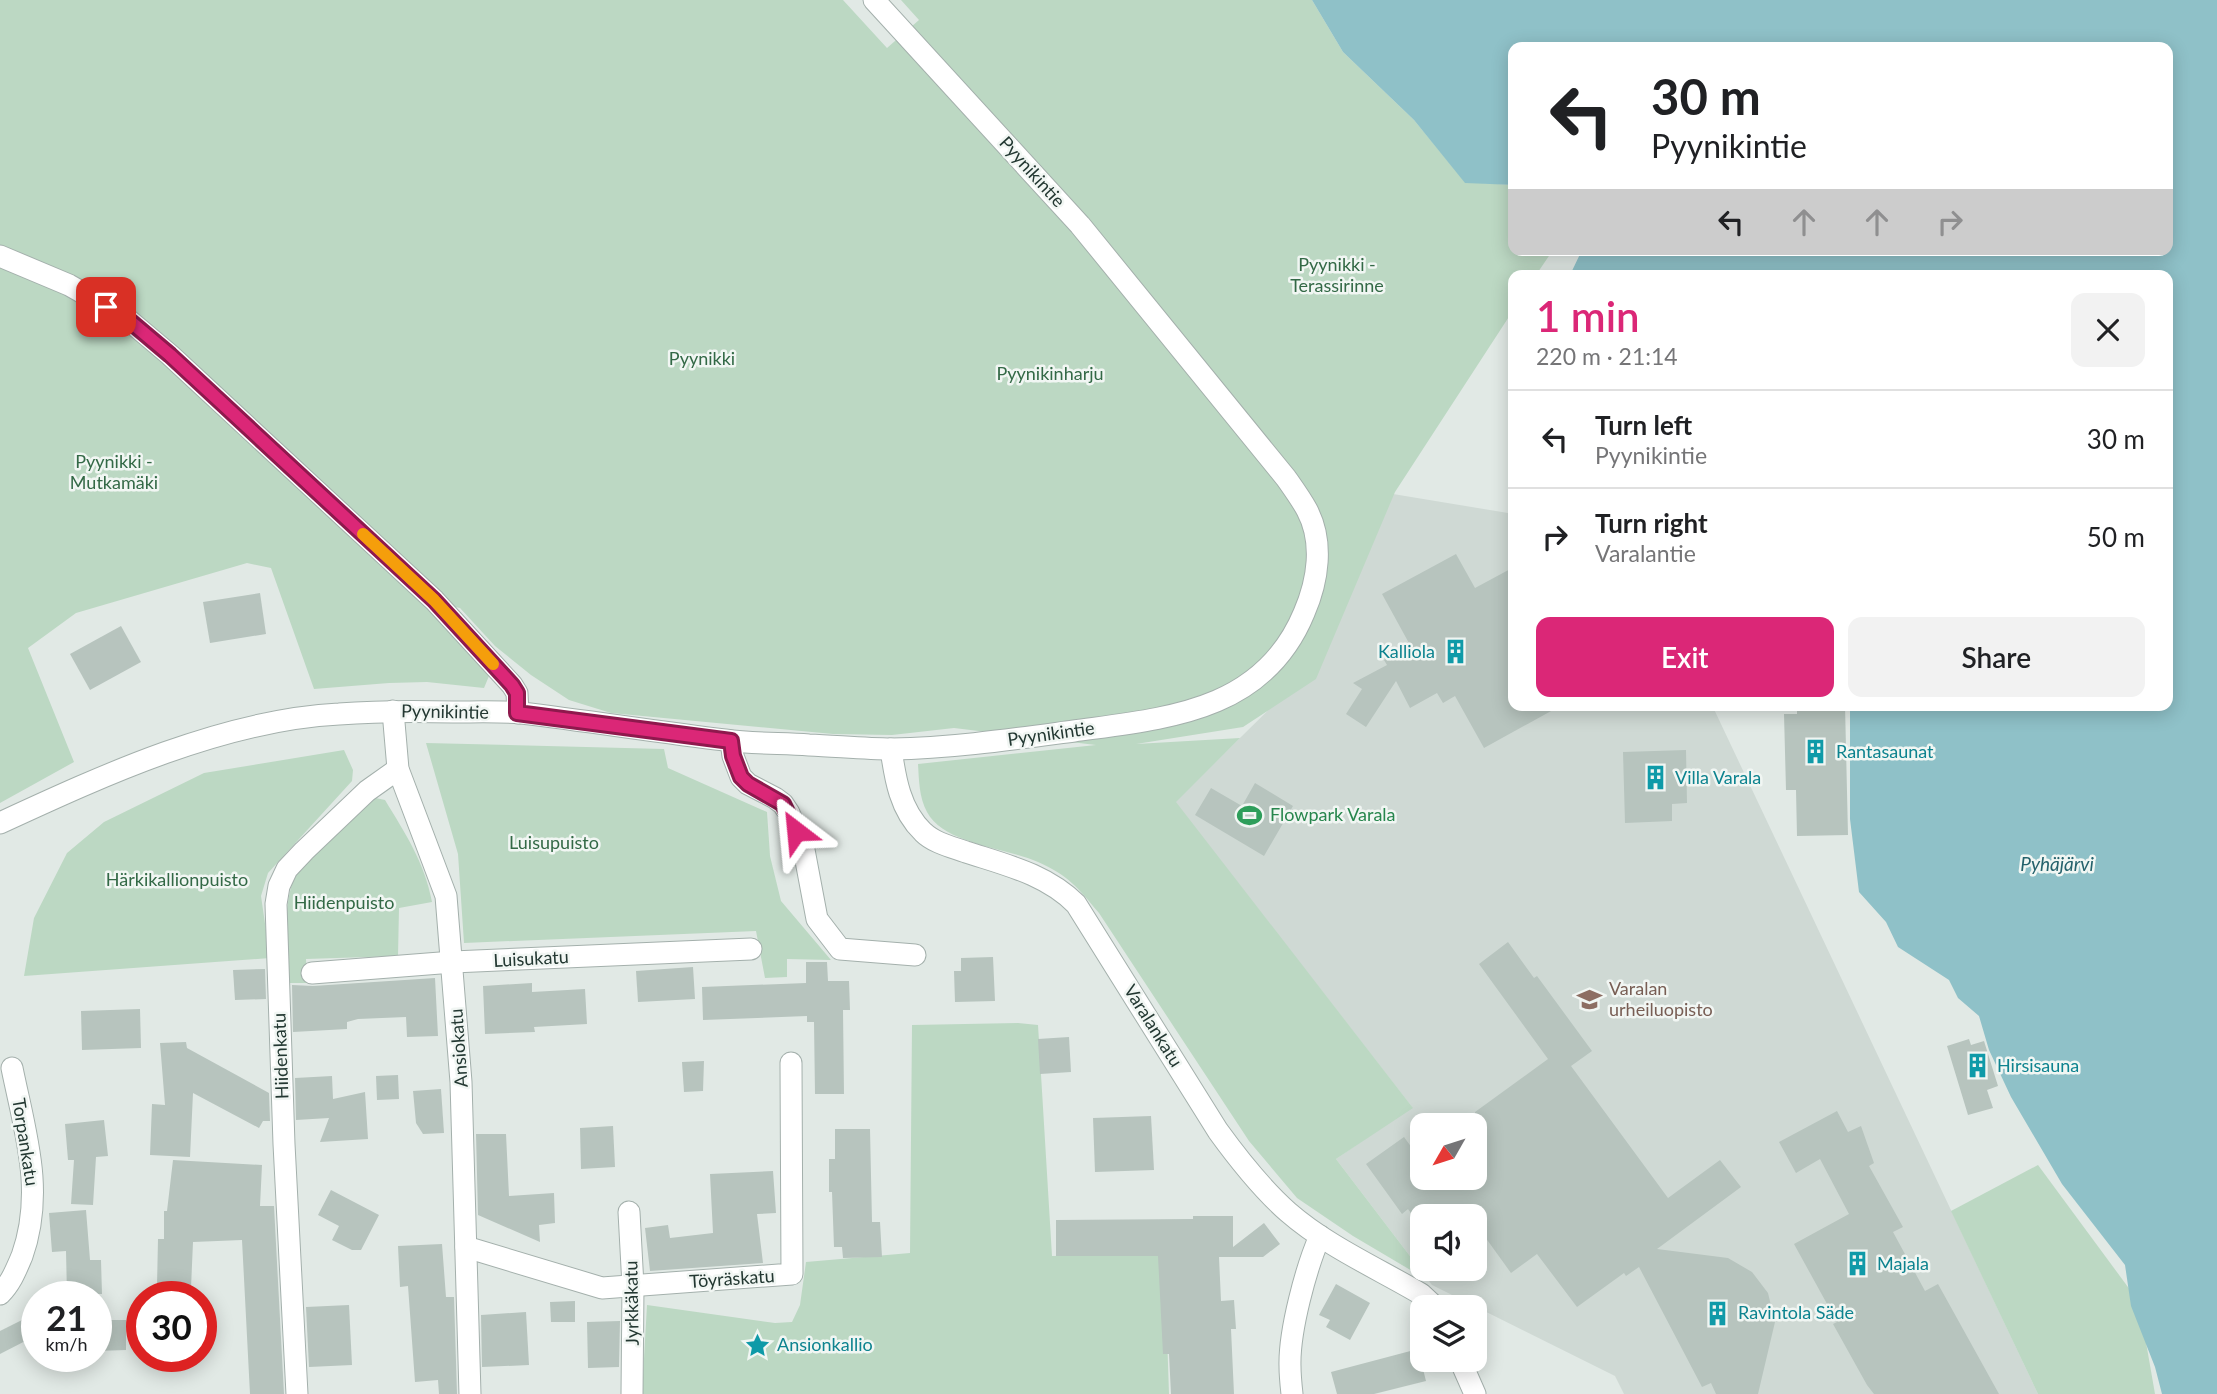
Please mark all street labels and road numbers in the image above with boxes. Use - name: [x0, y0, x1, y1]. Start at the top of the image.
- street label: Pyynikintie: [995, 131, 1070, 211]
- street label: Pyynikintie: [401, 699, 489, 723]
- street label: Pyynikintie: [1006, 716, 1096, 750]
- street label: Luisukatu: [493, 945, 569, 971]
- street label: Varalankatu: [1120, 980, 1188, 1071]
- street label: Ansiokatu: [444, 1008, 472, 1088]
- street label: Hiidenkatu: [268, 1013, 293, 1100]
- street label: Torpankatu: [8, 1096, 44, 1187]
- street label: Jyrkkäkatu: [619, 1260, 643, 1346]
- street label: Töyräskatu: [689, 1264, 775, 1292]

